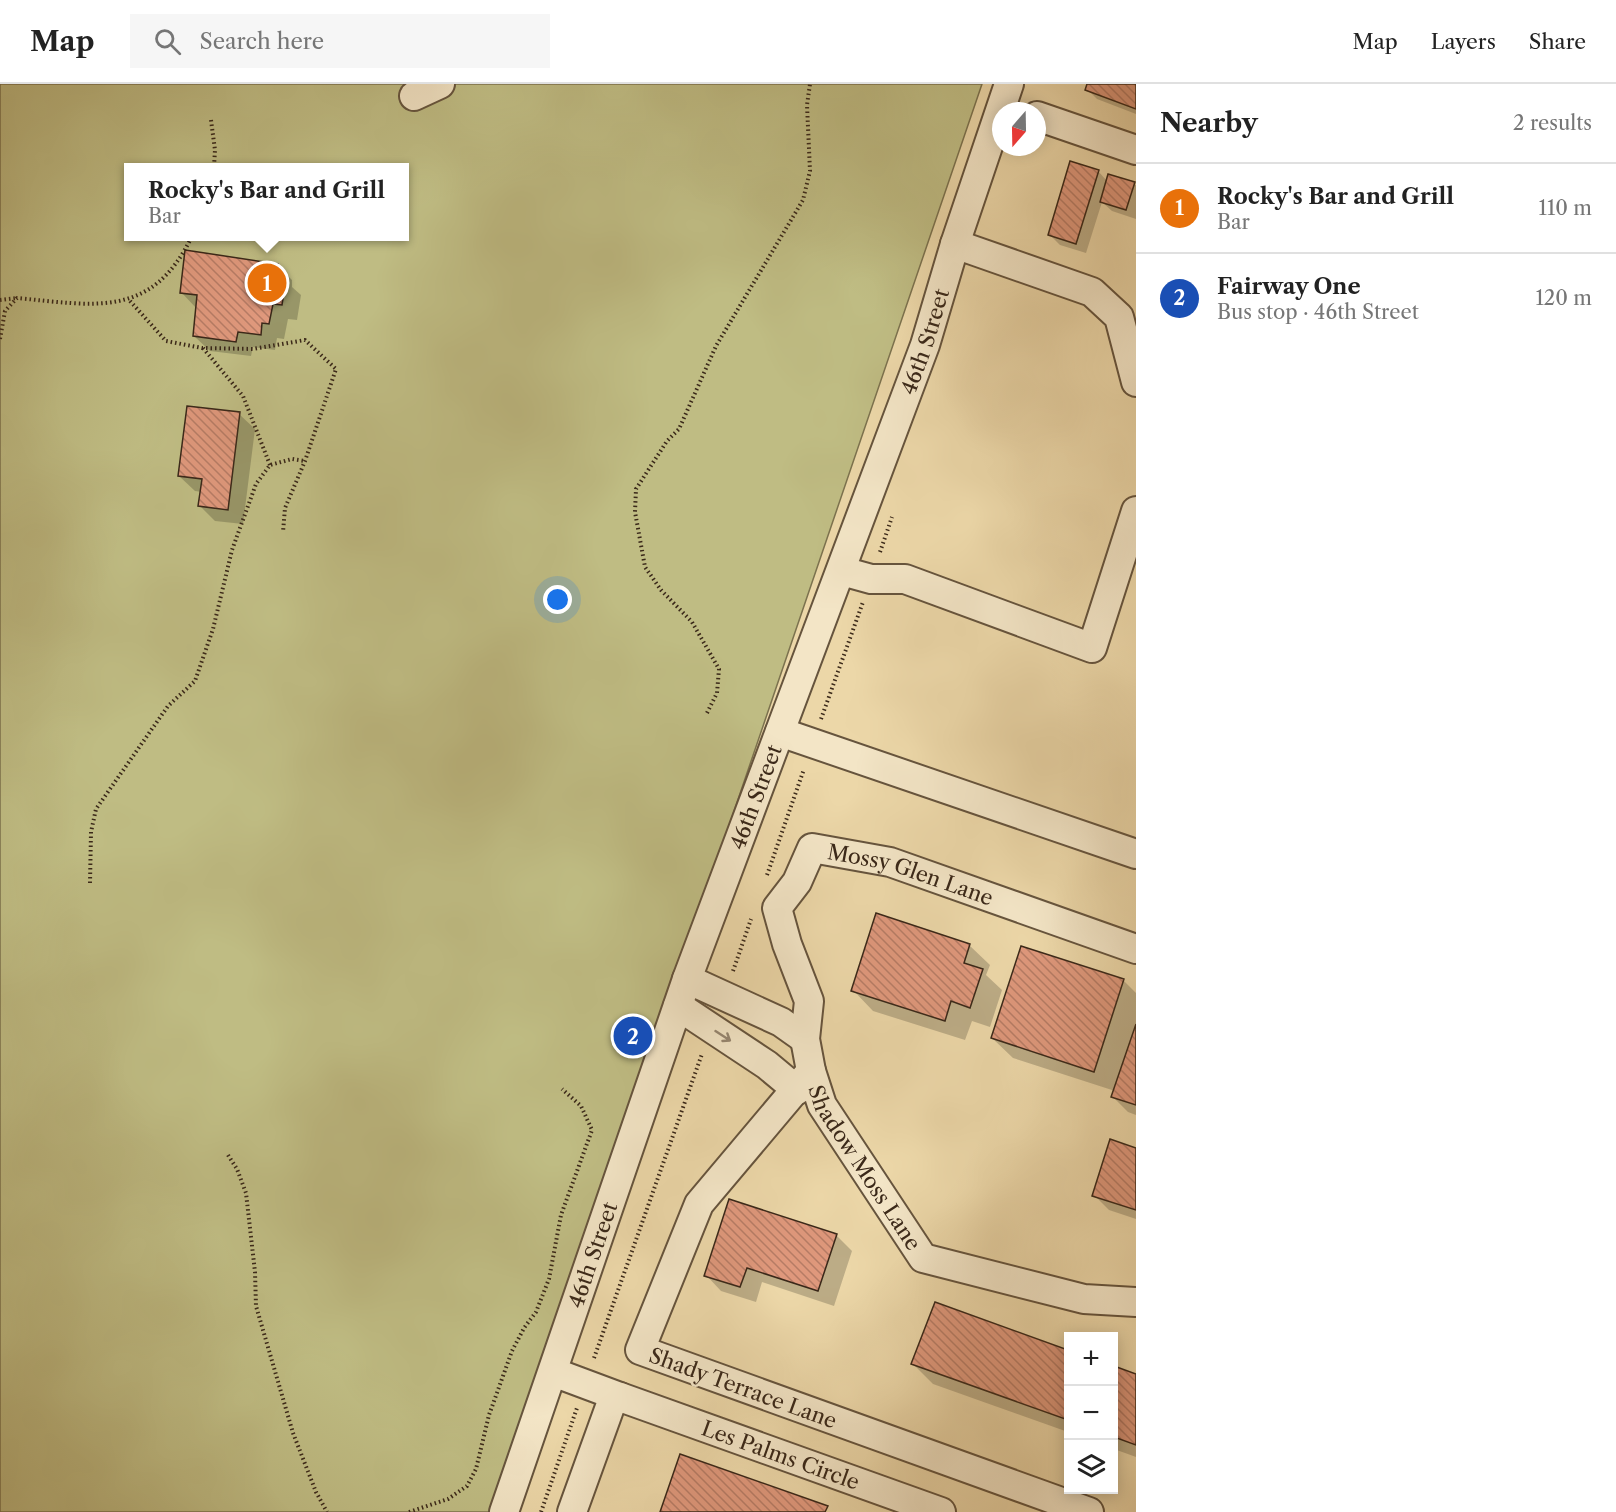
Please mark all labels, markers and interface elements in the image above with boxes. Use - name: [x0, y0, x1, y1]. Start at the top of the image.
- search box: [130, 14, 550, 68]
- text: Map: [30, 24, 94, 58]
- icon: search: [151, 25, 184, 58]
- text: Search here: [199, 28, 324, 55]
- text: Map: [1353, 29, 1398, 54]
- text: Layers: [1431, 29, 1496, 54]
- text: Share: [1529, 29, 1586, 54]
- north arrow: [992, 102, 1046, 156]
- text: Nearby: [1160, 107, 1258, 139]
- text: 2 results: [1513, 111, 1592, 135]
- popup: [124, 163, 409, 241]
- text: Rocky's Bar and Grill: [148, 177, 385, 204]
- text: Rocky's Bar and Grill: [1217, 183, 1454, 210]
- text: 1: [1175, 196, 1184, 220]
- text: 110 m: [1539, 196, 1592, 220]
- text: Bar: [148, 204, 181, 228]
- text: Bar: [1217, 210, 1250, 234]
- pin: 1: [248, 260, 286, 306]
- text: Fairway One: [1217, 273, 1361, 300]
- street label: 46th Street: [895, 285, 954, 398]
- text: 2: [1174, 286, 1185, 310]
- text: 120 m: [1535, 286, 1592, 310]
- text: Bus stop · 46th Street: [1217, 300, 1419, 324]
- your location: [543, 585, 572, 614]
- street label: 46th Street: [724, 740, 787, 853]
- street label: Mossy Glen Lane: [826, 839, 997, 910]
- pin: 2: [614, 1014, 652, 1058]
- one-way arrow: [714, 1030, 730, 1042]
- street label: Shadow Moss Lane: [804, 1082, 927, 1255]
- street label: 46th Street: [563, 1198, 622, 1311]
- map controls: [1064, 1332, 1118, 1494]
- button: +: [1064, 1332, 1118, 1386]
- street label: Shady Terrace Lane: [646, 1342, 840, 1434]
- button: −: [1064, 1386, 1118, 1440]
- street label: Les Palms Circle: [699, 1415, 863, 1494]
- button: layers: [1064, 1440, 1118, 1494]

